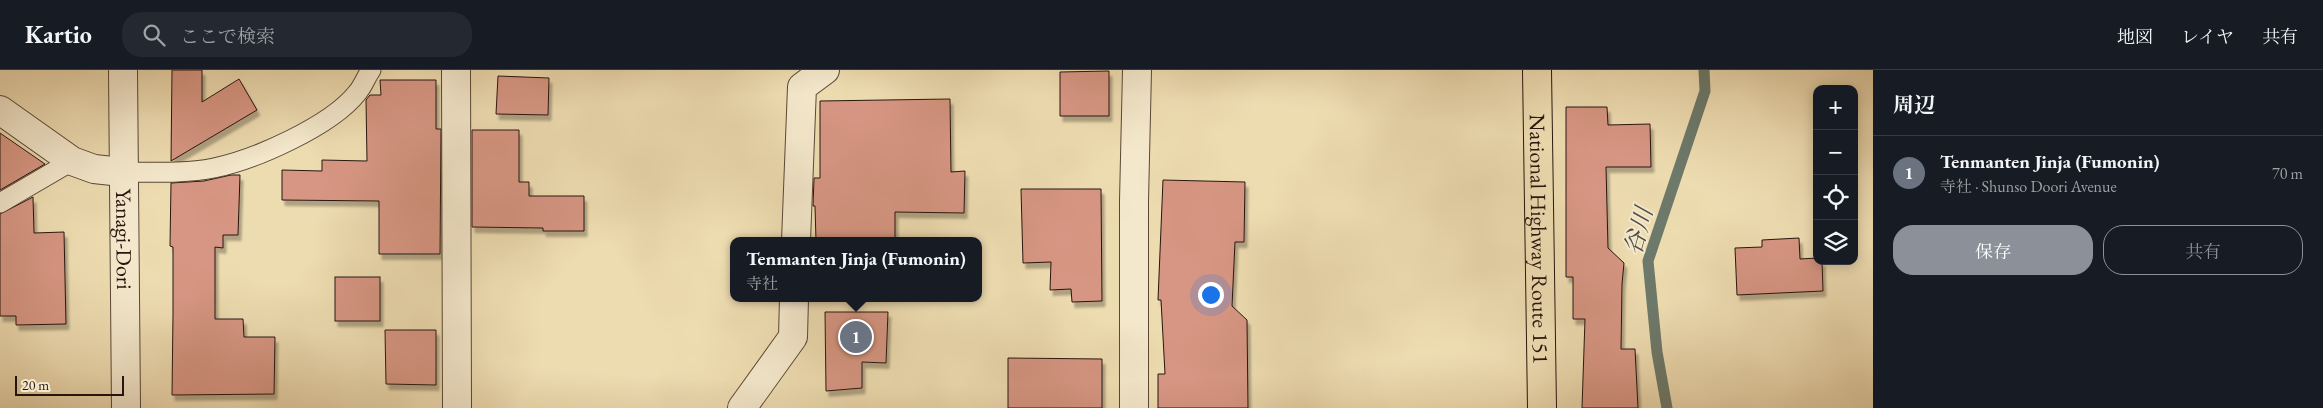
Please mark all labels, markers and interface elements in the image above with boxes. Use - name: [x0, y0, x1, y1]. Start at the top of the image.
- search box: [122, 12, 472, 57]
- text: Kartio: [25, 19, 92, 50]
- icon: search: [140, 21, 168, 49]
- text: ここで検索: [180, 24, 275, 49]
- text: 地図: [2117, 25, 2153, 48]
- text: レイヤ: [2181, 25, 2234, 48]
- text: 共有: [2262, 25, 2298, 48]
- map controls: [1813, 85, 1858, 265]
- button: +: [1813, 85, 1858, 130]
- text: 周辺: [1893, 91, 1935, 118]
- street label: National Highway Route 151: [1523, 114, 1556, 364]
- button: −: [1813, 130, 1858, 175]
- text: Tenmanten Jinja (Fumonin): [1940, 149, 2160, 174]
- text: 1: [1905, 163, 1913, 184]
- text: 70 m: [2272, 163, 2303, 184]
- button: locate: [1813, 175, 1858, 220]
- text: 寺社 · Shunso Doori Avenue: [1940, 176, 2117, 197]
- street label: Yanagi-Dori: [110, 188, 139, 290]
- water label: 谷川: [1617, 201, 1660, 258]
- button: layers: [1813, 220, 1858, 265]
- button: 保存: [1893, 225, 2093, 275]
- button: 共有: [2103, 225, 2303, 275]
- popup: [730, 237, 982, 302]
- text: Tenmanten Jinja (Fumonin): [746, 246, 966, 271]
- text: 寺社: [746, 273, 778, 294]
- your location: [1198, 282, 1224, 308]
- pin: 1: [840, 318, 872, 356]
- scale bar: [15, 373, 124, 396]
- text: 20 m: [22, 376, 49, 394]

